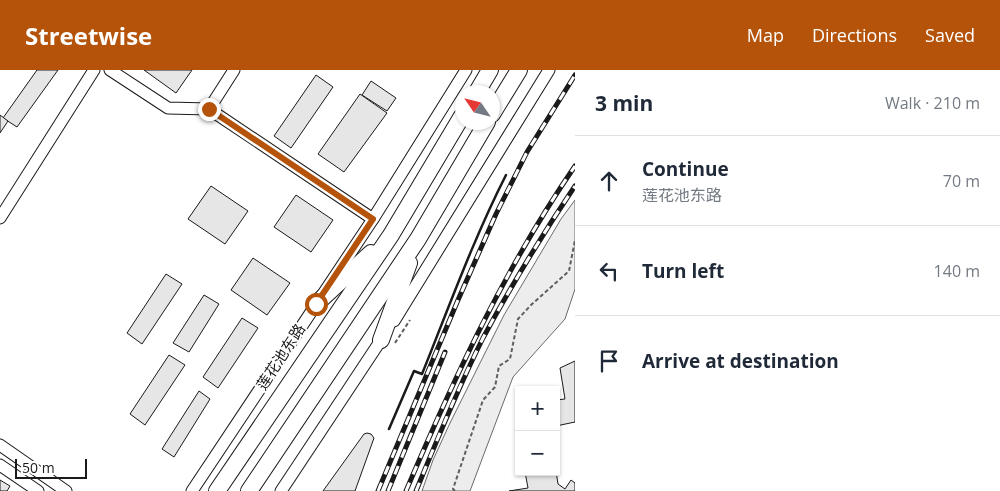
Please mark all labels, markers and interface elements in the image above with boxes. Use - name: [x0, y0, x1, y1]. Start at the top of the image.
- text: Streetwise: [25, 19, 152, 52]
- text: Map: [747, 23, 784, 47]
- text: Directions: [812, 23, 897, 47]
- text: Saved: [925, 23, 975, 47]
- north arrow: [455, 85, 500, 130]
- text: 3 min: [595, 89, 653, 117]
- text: Walk · 210 m: [885, 92, 980, 114]
- route end: [198, 98, 221, 121]
- text: Continue: [642, 156, 729, 182]
- icon: ahead: [595, 167, 623, 195]
- text: 70 m: [943, 170, 980, 192]
- text: 莲花池东路: [642, 184, 722, 206]
- icon: left: [595, 257, 623, 285]
- text: Turn left: [642, 258, 724, 284]
- text: 140 m: [934, 260, 980, 282]
- route start: [305, 293, 328, 316]
- street label: 莲花池东路: [251, 320, 309, 393]
- icon: arrive: [595, 347, 623, 375]
- text: Arrive at destination: [642, 348, 839, 374]
- map controls: [515, 386, 560, 476]
- button: +: [515, 386, 560, 431]
- button: −: [515, 431, 560, 476]
- scale bar: [15, 456, 88, 479]
- text: 50 m: [22, 458, 55, 477]

